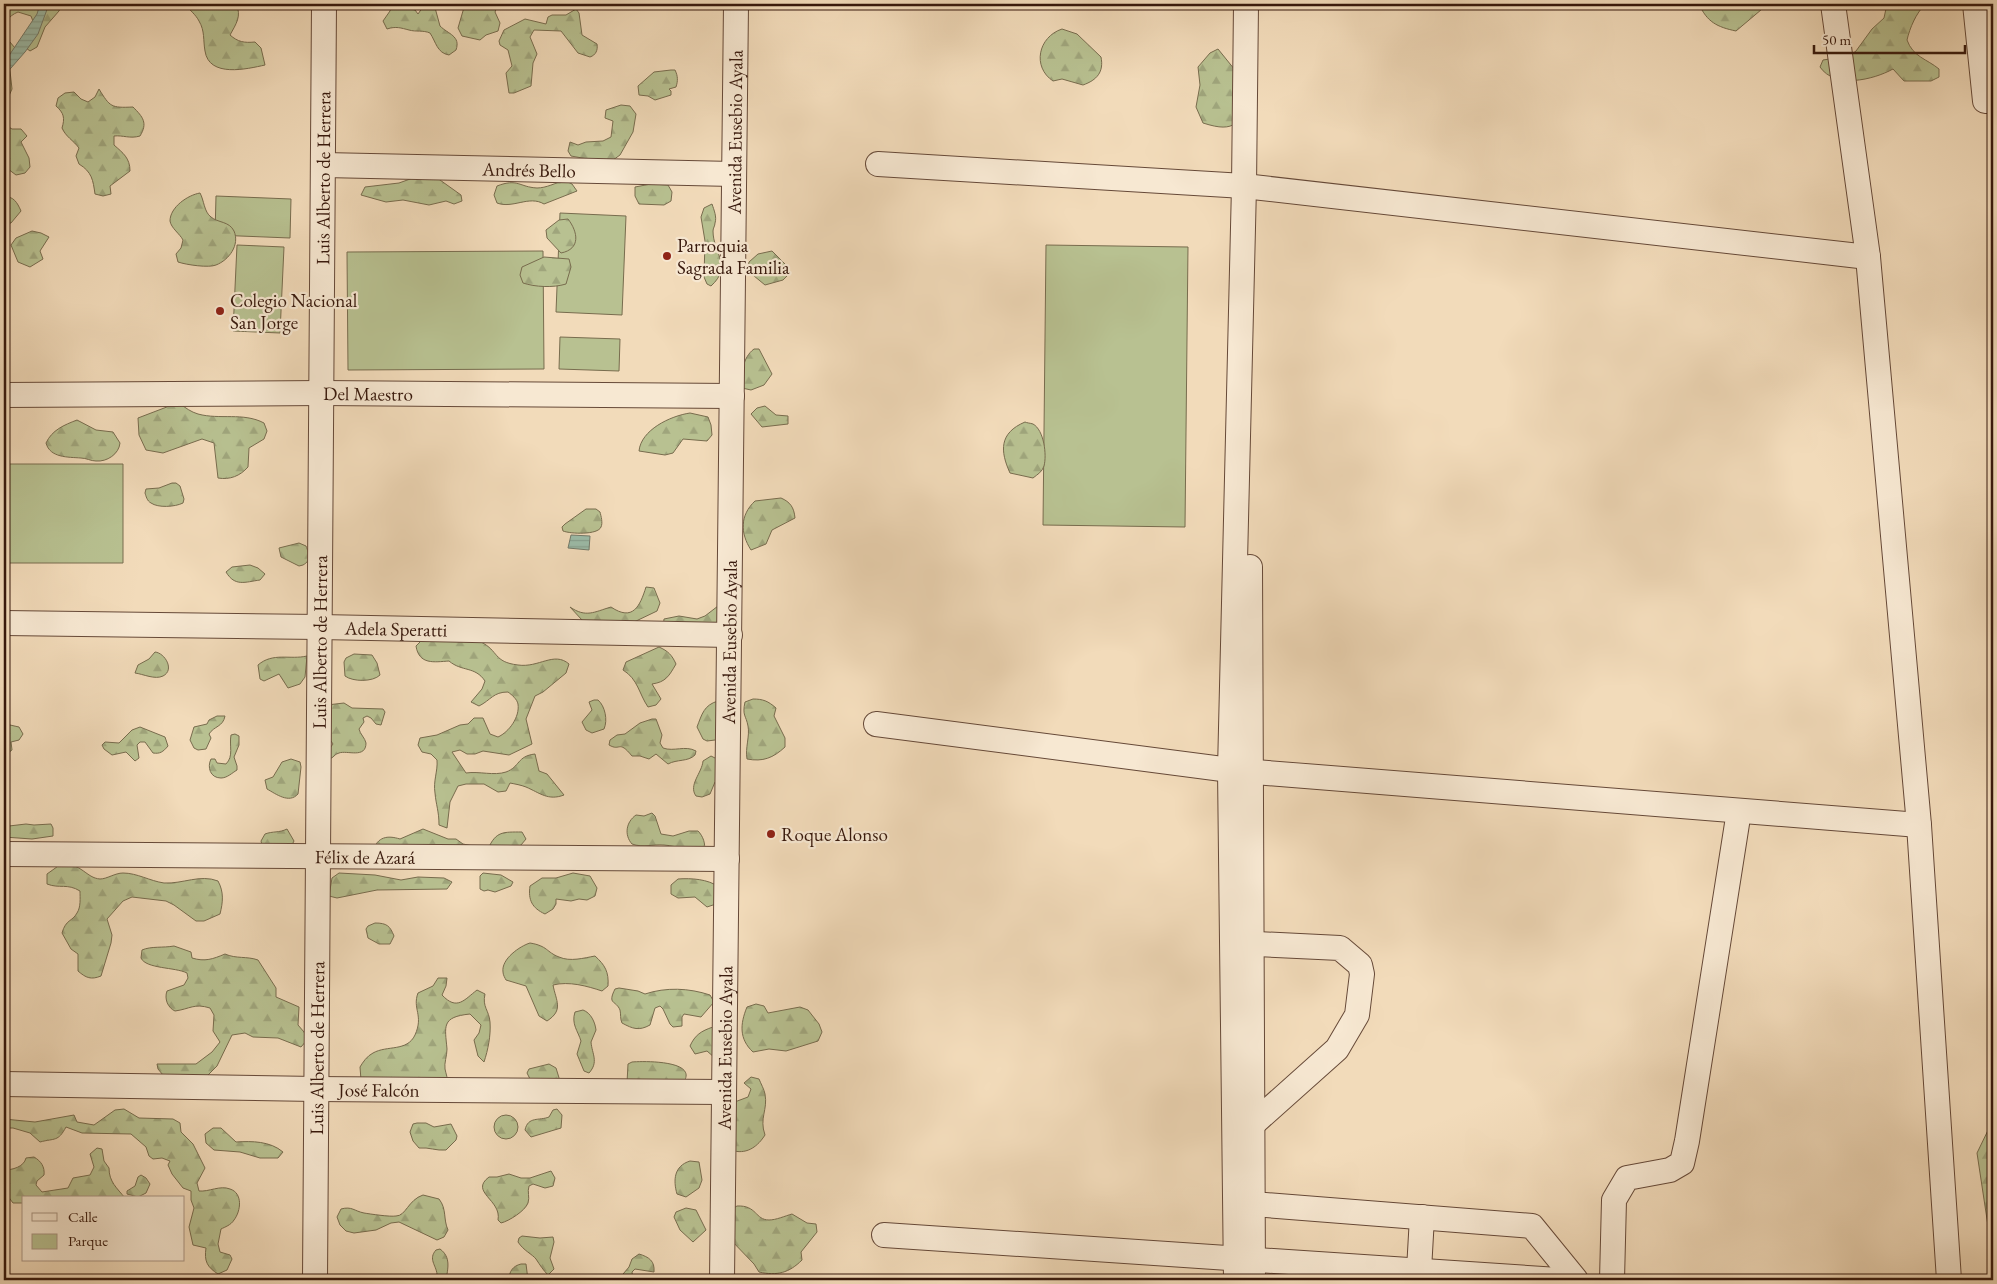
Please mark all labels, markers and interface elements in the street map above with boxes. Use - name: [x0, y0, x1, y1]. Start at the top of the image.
- scale bar: [1814, 22, 1966, 54]
- text: 50 m: [1822, 30, 1851, 49]
- street label: Avenida Eusebio Ayala: [721, 49, 748, 215]
- street label: Luis Alberto de Herrera: [310, 91, 336, 265]
- street label: Andrés Bello: [481, 156, 576, 183]
- place label: Parroquia Sagrada Familia: [677, 233, 790, 280]
- marker: Parroquia Sagrada Familia: [661, 250, 673, 262]
- place label: Colegio Nacional San Jorge: [230, 288, 358, 335]
- marker: Colegio Nacional San Jorge: [214, 305, 226, 317]
- street label: Del Maestro: [323, 381, 413, 406]
- street label: Luis Alberto de Herrera: [306, 555, 333, 729]
- street label: Avenida Eusebio Ayala: [716, 559, 742, 725]
- street label: Adela Speratti: [343, 615, 448, 642]
- place label: Roque Alonso: [781, 822, 888, 847]
- marker: Roque Alonso: [765, 828, 777, 840]
- street label: Félix de Azará: [315, 844, 416, 869]
- street label: Luis Alberto de Herrera: [304, 961, 330, 1135]
- street label: Avenida Eusebio Ayala: [711, 965, 738, 1131]
- street label: José Falcón: [336, 1077, 420, 1102]
- legend: [22, 1196, 185, 1262]
- text: Calle: [68, 1207, 98, 1226]
- text: Parque: [68, 1231, 108, 1250]

